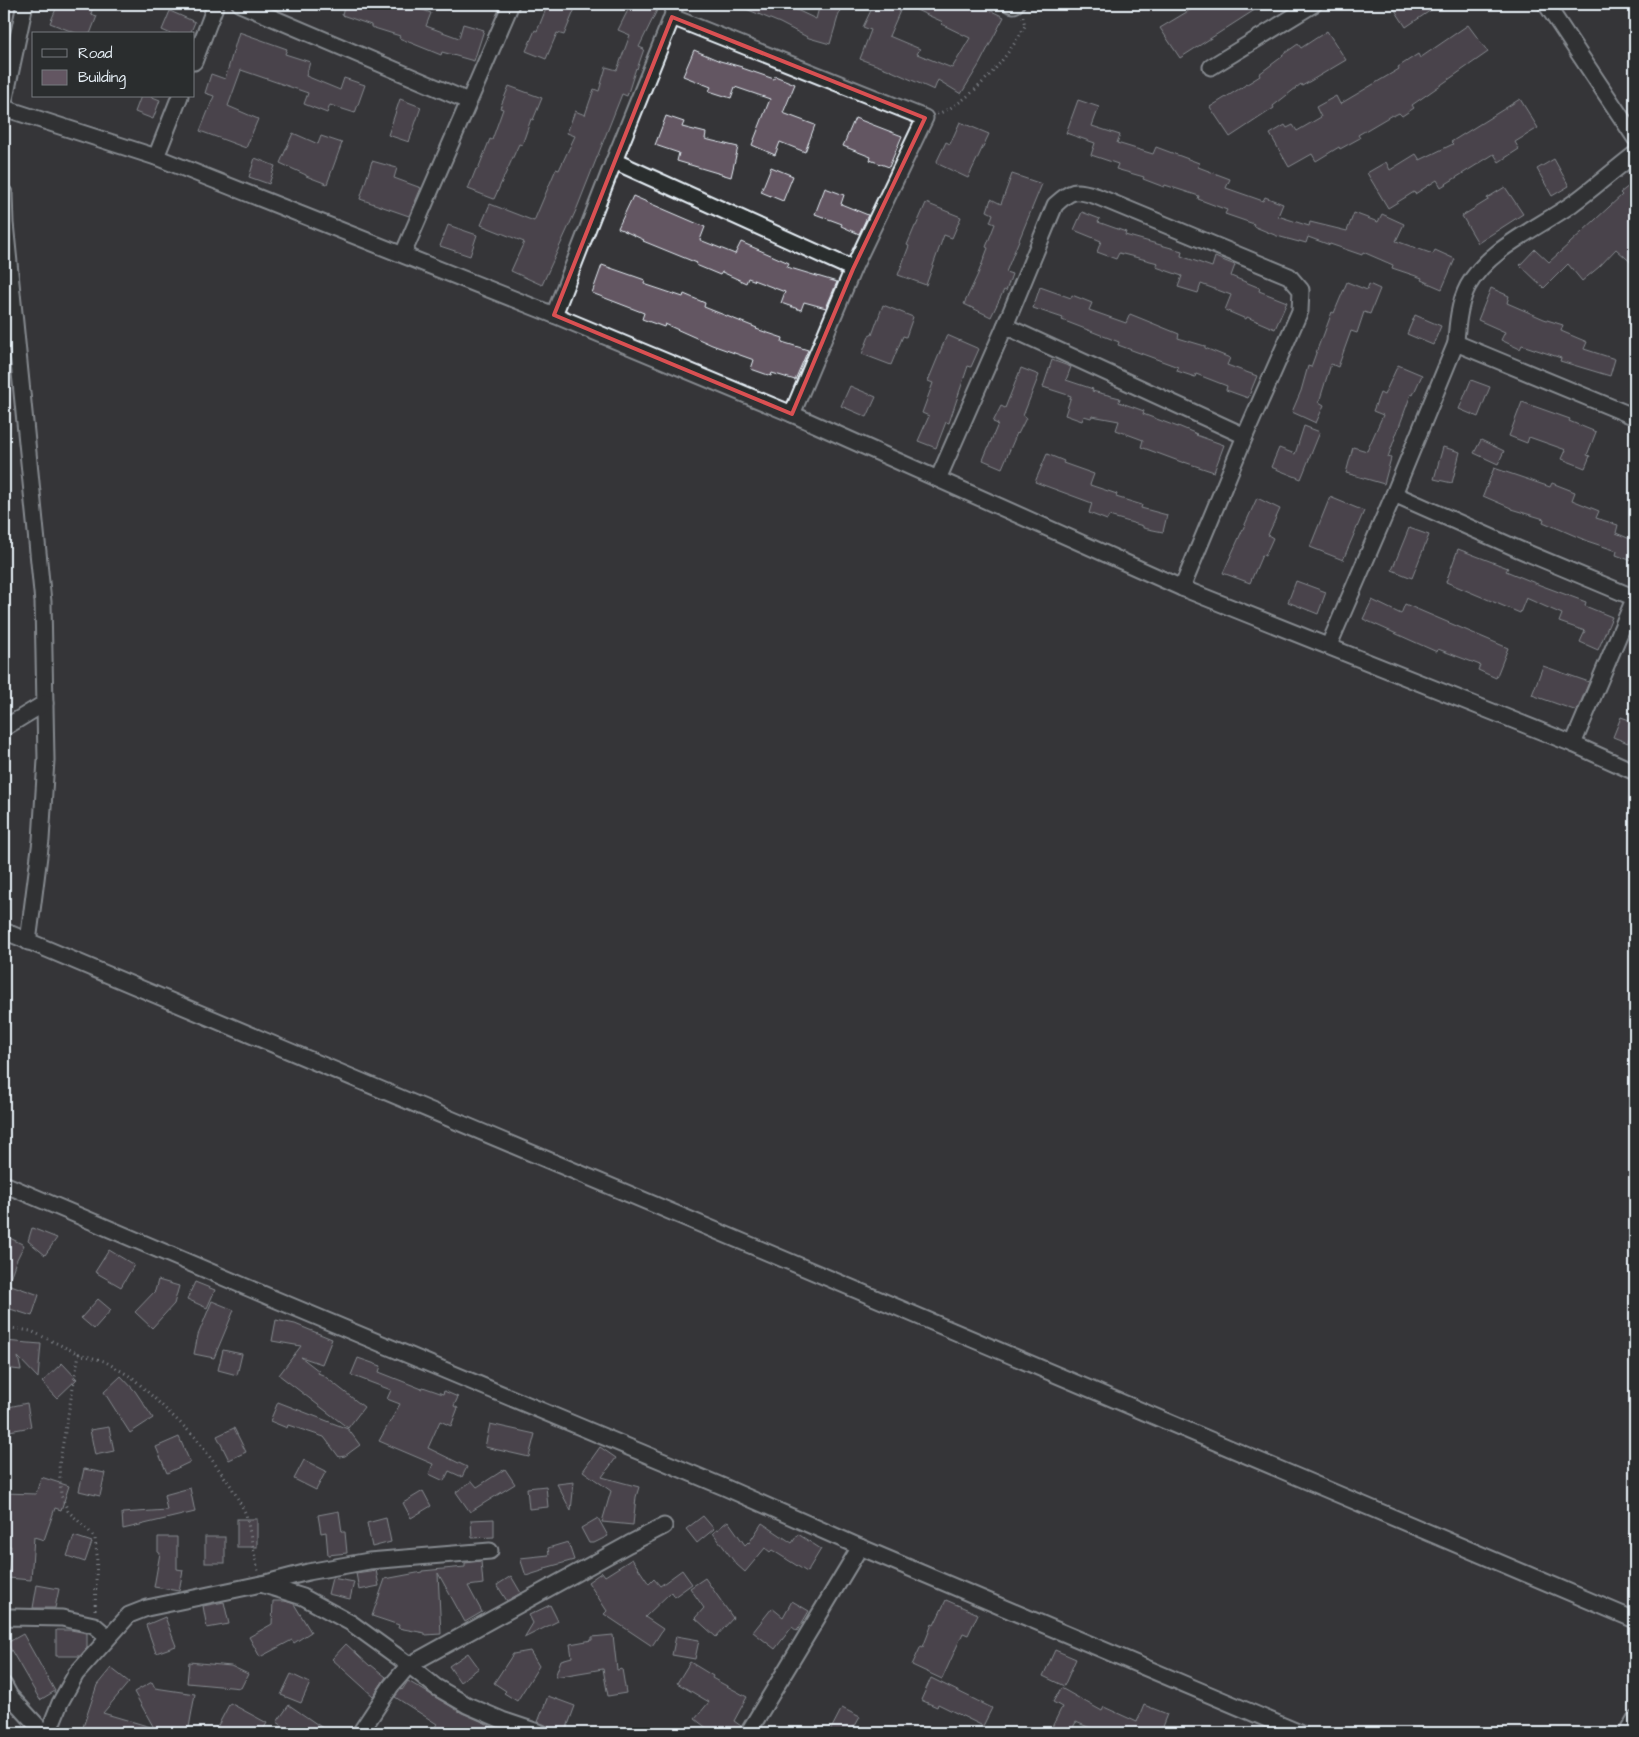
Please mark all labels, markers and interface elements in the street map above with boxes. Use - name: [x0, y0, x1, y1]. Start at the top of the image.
- legend: [32, 32, 195, 98]
- text: Road: [78, 43, 113, 64]
- text: Building: [78, 67, 126, 89]

